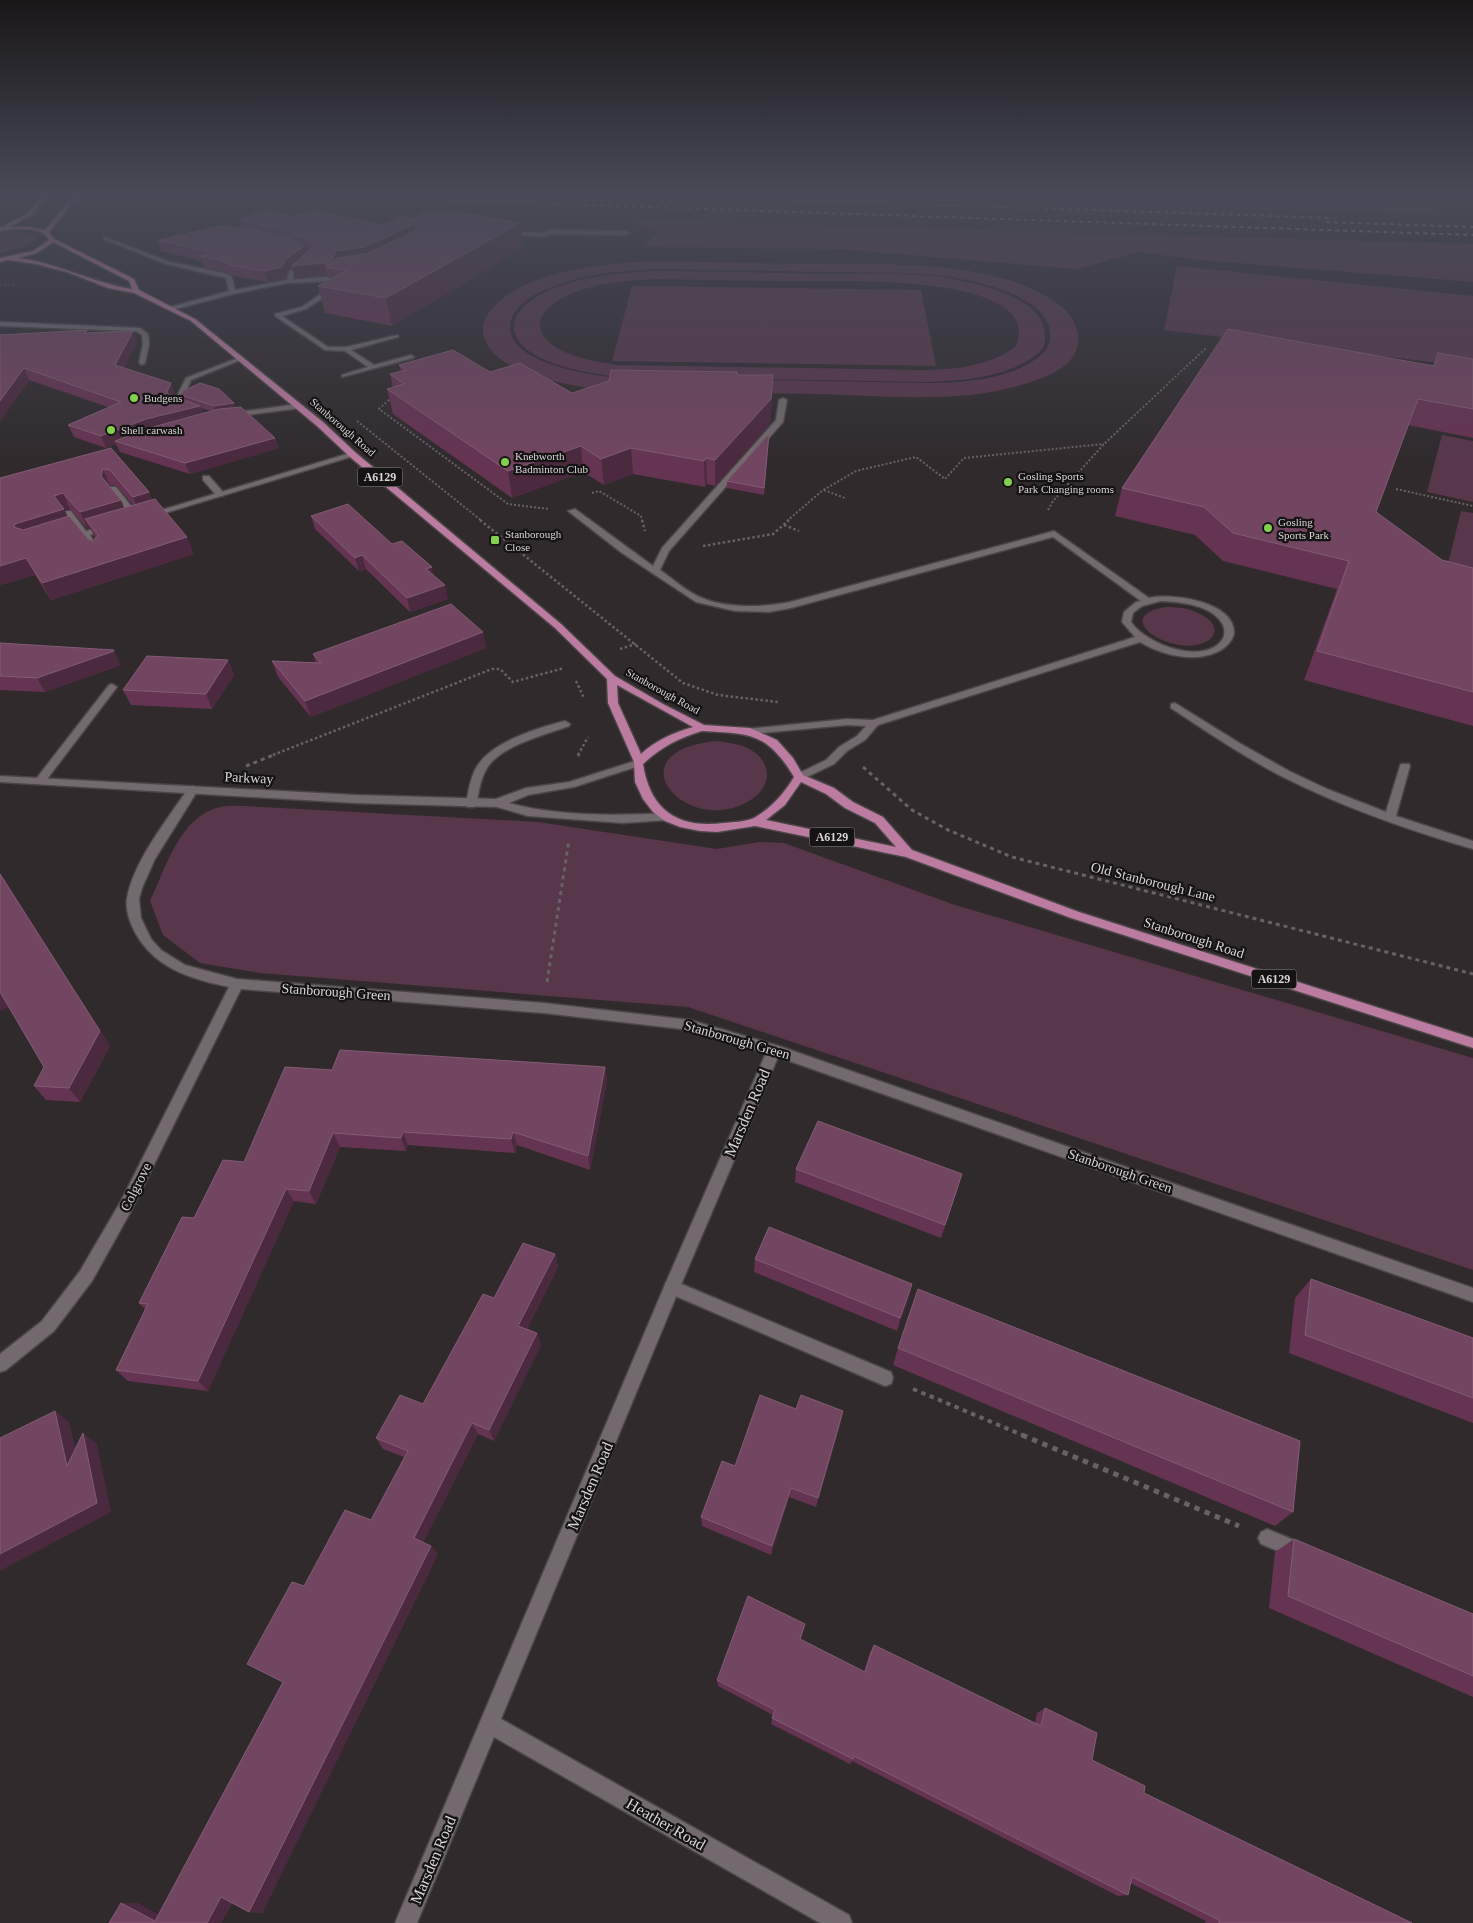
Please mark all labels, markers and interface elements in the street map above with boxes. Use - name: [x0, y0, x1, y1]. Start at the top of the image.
- marker: Budgens: [128, 392, 140, 404]
- place label: Budgens: [144, 392, 183, 404]
- street label: Stanborough Road: [308, 396, 378, 459]
- marker: Shell carwash: [105, 424, 117, 436]
- place label: Shell carwash: [121, 424, 183, 436]
- place label: Knebworth Badminton Club: [515, 450, 589, 475]
- marker: Knebworth Badminton Club: [499, 456, 511, 468]
- road number: A6129: [358, 468, 402, 487]
- place label: Gosling Sports Park Changing rooms: [1018, 470, 1114, 495]
- marker: Gosling Sports Park Changing rooms: [1002, 476, 1014, 488]
- place label: Gosling Sports Park: [1278, 516, 1330, 541]
- marker: Gosling Sports Park: [1262, 522, 1274, 534]
- place label: Stanborough Close: [505, 528, 562, 553]
- marker: Stanborough Close: [489, 534, 501, 546]
- street label: Stanborough Road: [624, 666, 702, 716]
- street label: Parkway: [224, 769, 274, 787]
- road number: A6129: [810, 828, 854, 846]
- street label: Old Stanborough Lane: [1089, 859, 1217, 905]
- street label: Stanborough Road: [1142, 915, 1246, 961]
- road number: A6129: [1252, 970, 1296, 989]
- street label: Stanborough Green: [281, 981, 391, 1003]
- street label: Stanborough Green: [682, 1018, 792, 1062]
- street label: Marsden Road: [721, 1067, 773, 1159]
- street label: Stanborough Green: [1066, 1146, 1174, 1196]
- street label: Colgrove: [117, 1160, 155, 1214]
- street label: Marsden Road: [564, 1440, 616, 1532]
- street label: Heather Road: [623, 1795, 709, 1853]
- street label: Marsden Road: [407, 1814, 459, 1906]

